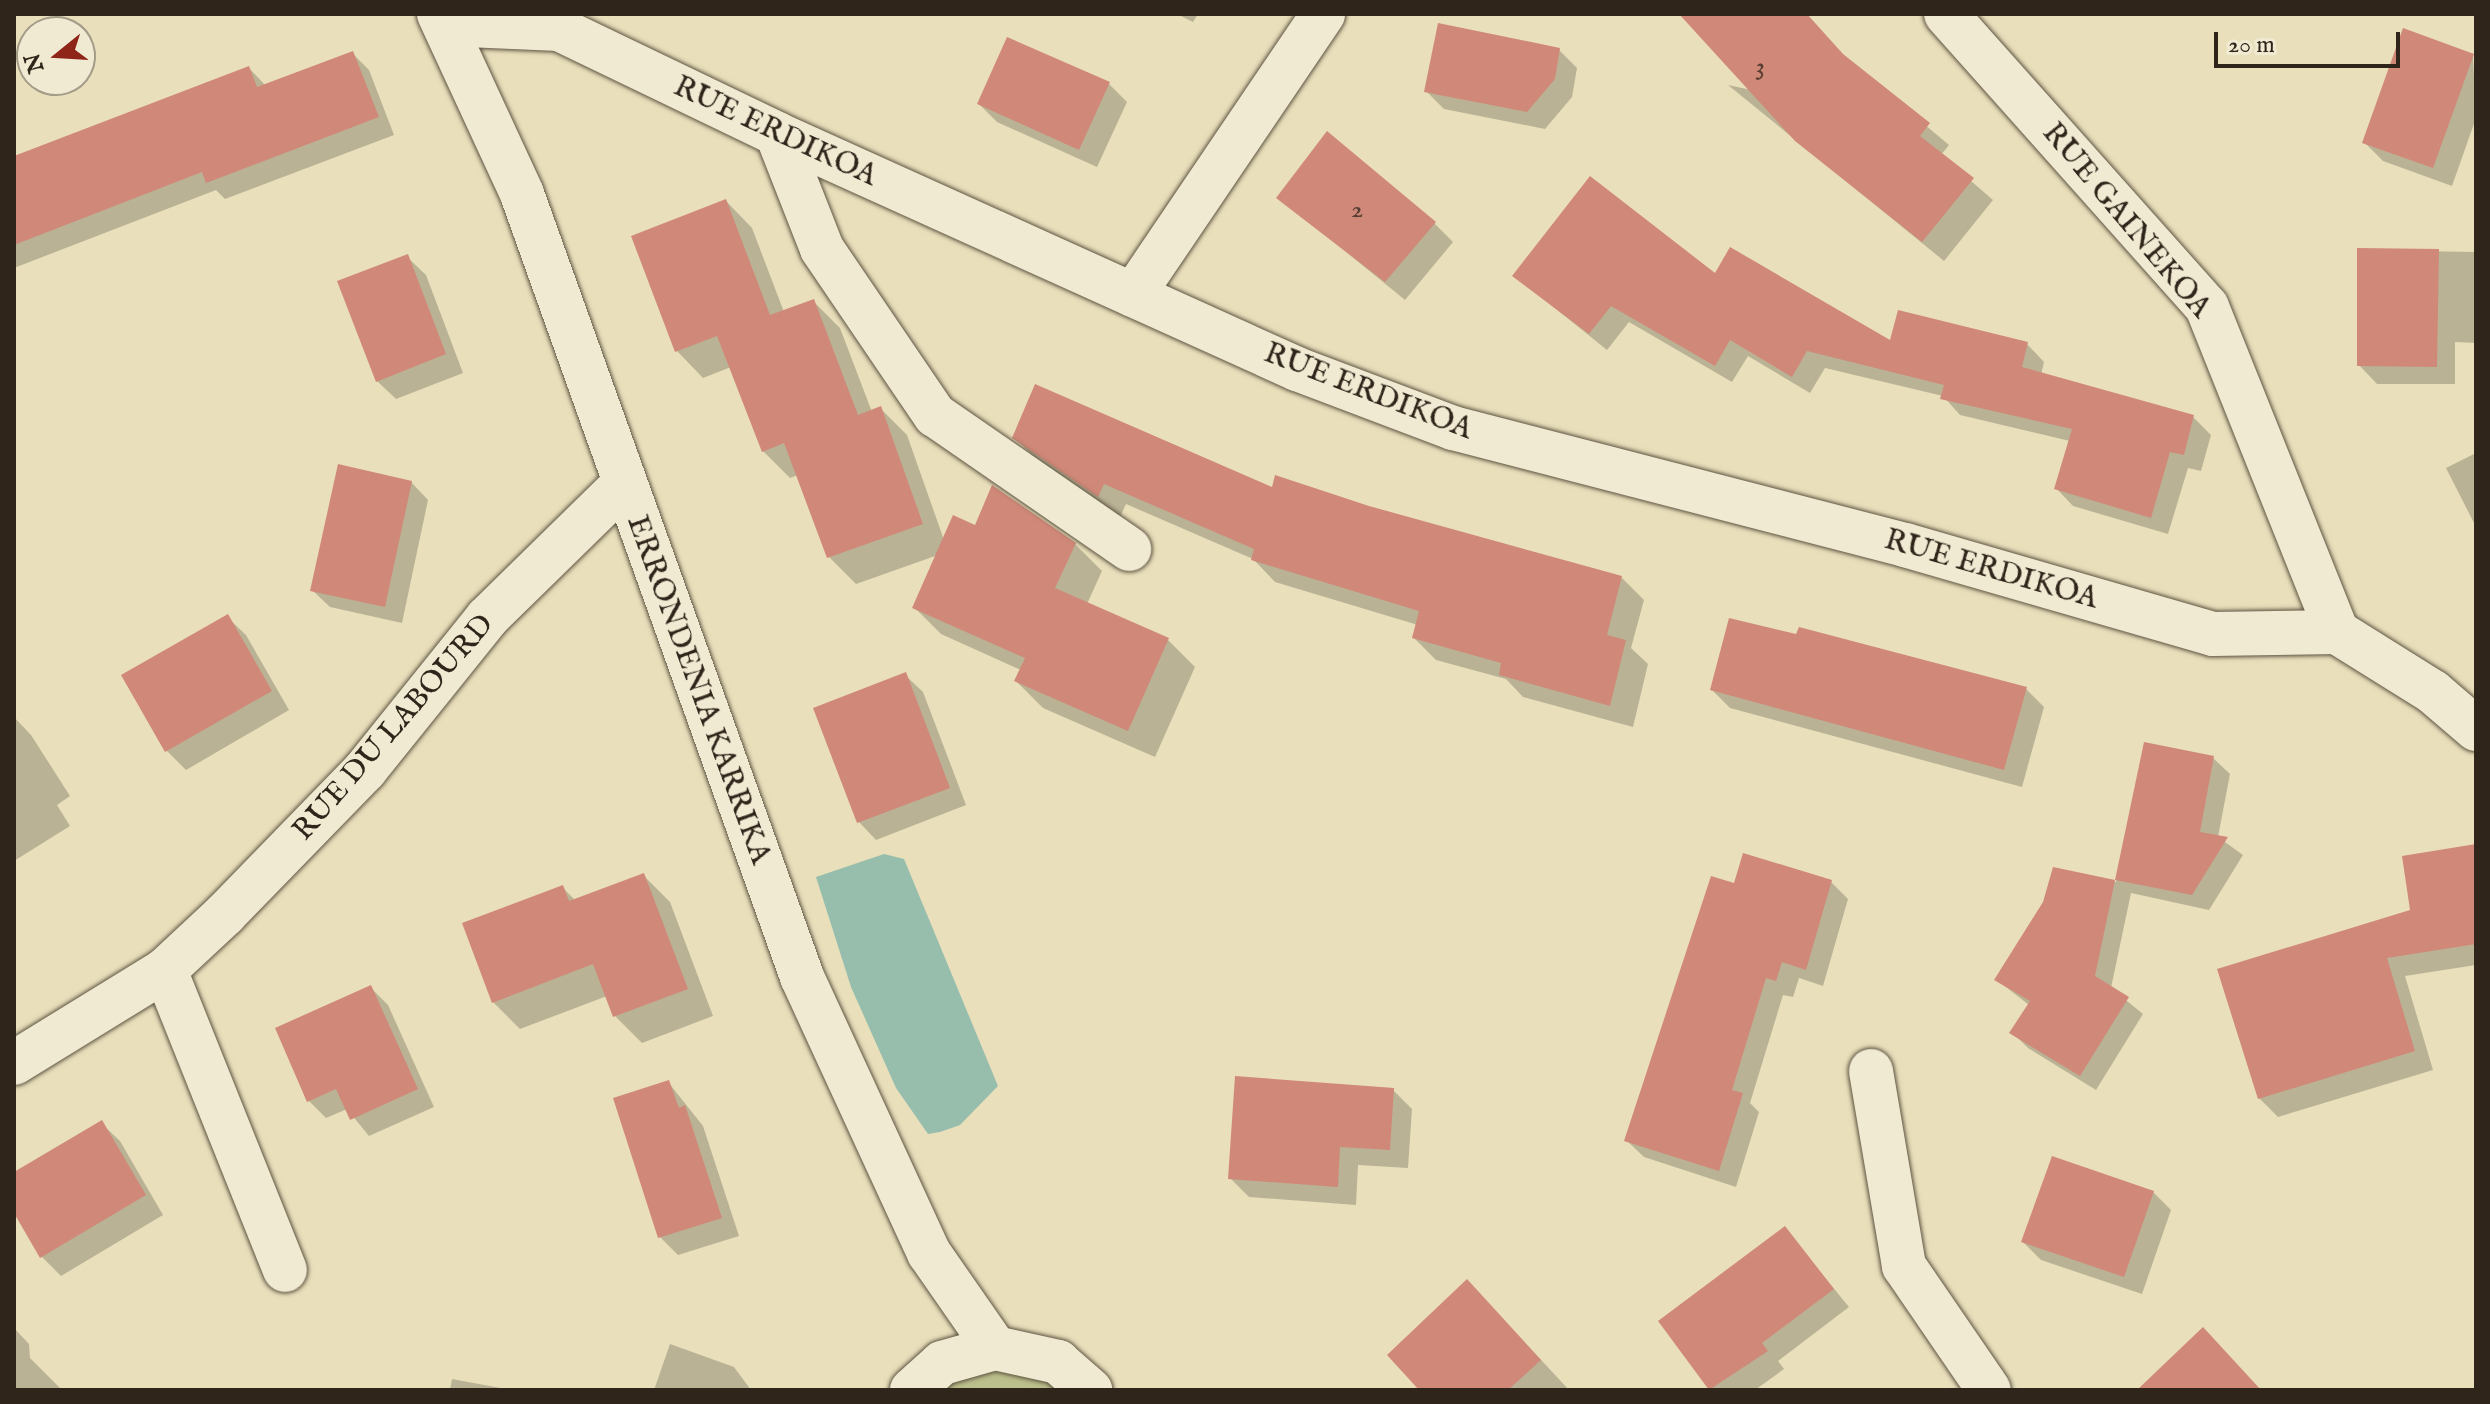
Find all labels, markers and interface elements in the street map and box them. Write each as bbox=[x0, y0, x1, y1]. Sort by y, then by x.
north arrow bbox=[16, 16, 96, 96]
scale bar bbox=[2218, 16, 2404, 66]
text: 20 m bbox=[2228, 30, 2275, 61]
text: N bbox=[19, 49, 51, 76]
house number: 3 bbox=[1755, 51, 1765, 83]
street label: RUE ERDIKOA bbox=[668, 69, 882, 195]
street label: RUE GAINEKOA bbox=[2034, 116, 2218, 326]
house number: 2 bbox=[1351, 194, 1363, 226]
street label: RUE ERDIKOA bbox=[1259, 336, 1477, 448]
street label: ERRONDENIA KARRIKA bbox=[618, 511, 778, 869]
street label: RUE ERDIKOA bbox=[1880, 522, 2102, 618]
street label: RUE DU LABOURD bbox=[286, 607, 502, 849]

